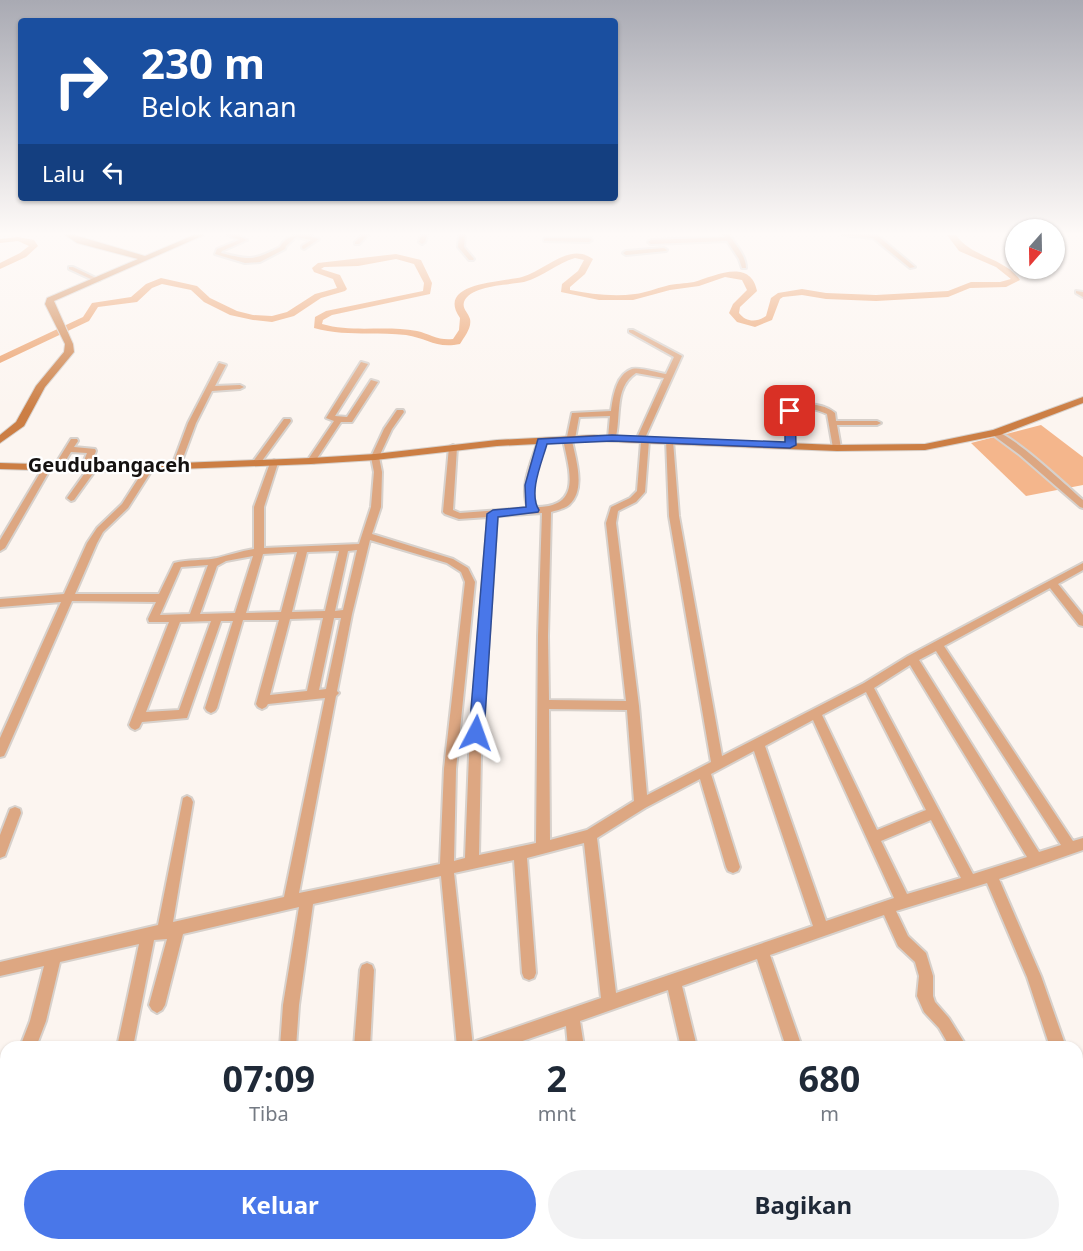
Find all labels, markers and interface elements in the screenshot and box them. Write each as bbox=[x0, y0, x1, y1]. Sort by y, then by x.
text: 230 m bbox=[141, 34, 265, 91]
icon: right bbox=[42, 42, 120, 120]
text: Belok kanan bbox=[141, 88, 297, 125]
icon: left bbox=[97, 156, 130, 189]
text: Lalu bbox=[42, 158, 85, 188]
north arrow bbox=[1005, 219, 1065, 279]
map controls bbox=[1005, 219, 1065, 279]
pin bbox=[764, 385, 815, 436]
icon: arrive bbox=[773, 394, 806, 427]
district label: Geudubangaceh bbox=[28, 451, 190, 478]
position arrow bbox=[444, 701, 508, 765]
text: 07:09 bbox=[223, 1054, 315, 1103]
text: 2 bbox=[547, 1054, 567, 1103]
text: 680 bbox=[799, 1054, 860, 1103]
text: Tiba bbox=[249, 1100, 289, 1127]
text: mnt bbox=[538, 1100, 576, 1127]
text: m bbox=[820, 1100, 839, 1127]
button: Keluar bbox=[24, 1170, 536, 1239]
button: Bagikan bbox=[548, 1170, 1059, 1239]

